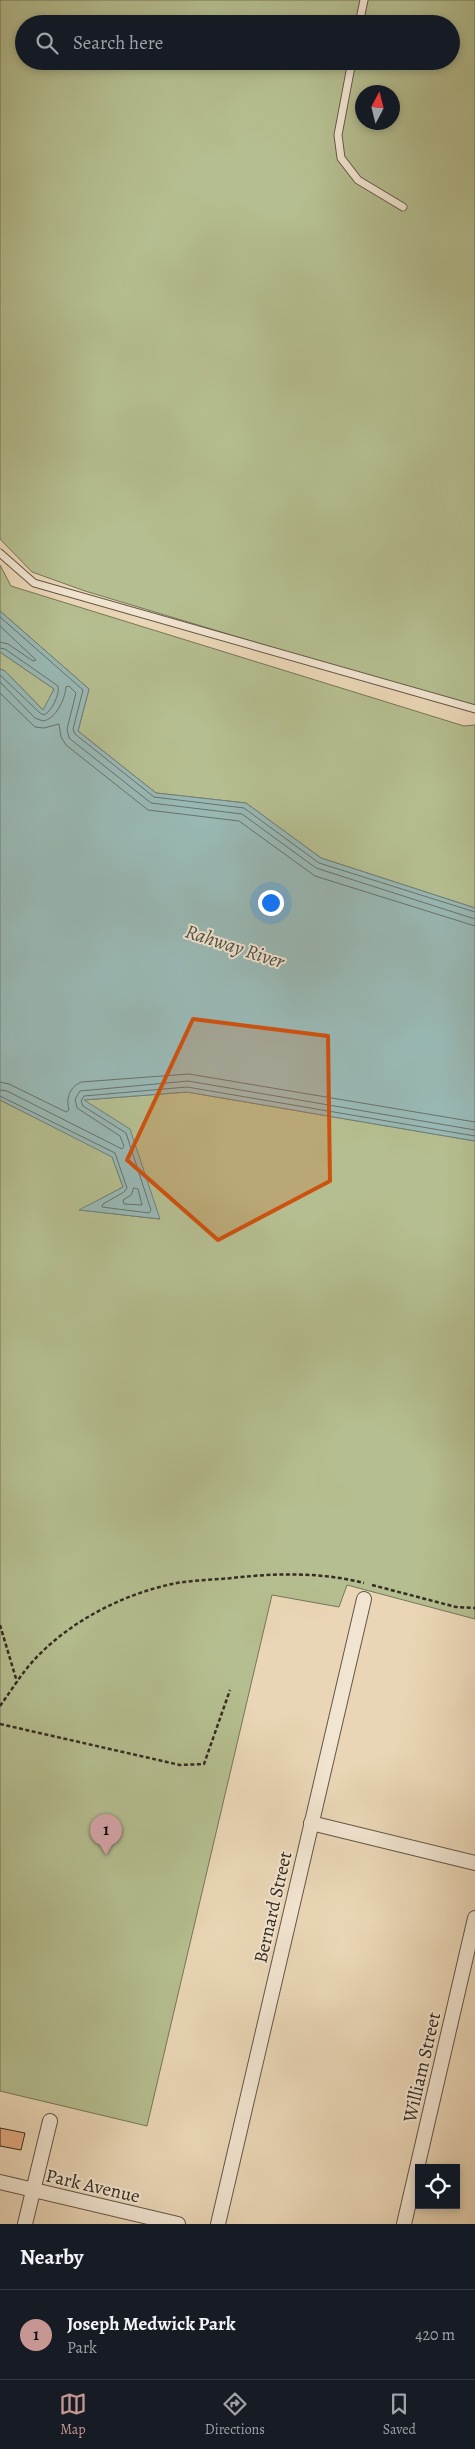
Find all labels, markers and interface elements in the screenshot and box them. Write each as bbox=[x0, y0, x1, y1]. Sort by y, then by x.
search box bbox=[15, 15, 460, 70]
icon: search bbox=[33, 29, 61, 57]
text: Search here bbox=[73, 30, 163, 56]
north arrow bbox=[355, 85, 400, 130]
your location bbox=[258, 890, 284, 916]
water label: Rahway River bbox=[182, 918, 289, 976]
pin: 1 bbox=[90, 1814, 122, 1855]
street label: Bernard Street bbox=[247, 1849, 298, 1966]
street label: William Street bbox=[396, 2010, 447, 2126]
street label: Park Avenue bbox=[43, 2163, 142, 2209]
map controls bbox=[415, 2164, 460, 2209]
button: locate bbox=[415, 2164, 460, 2209]
text: Nearby bbox=[20, 2243, 83, 2271]
text: Joseph Medwick Park bbox=[67, 2311, 236, 2337]
text: 1 bbox=[33, 2324, 39, 2346]
text: 420 m bbox=[415, 2324, 455, 2346]
text: Park bbox=[67, 2337, 97, 2359]
tab: Map bbox=[59, 2390, 87, 2439]
tab: Directions bbox=[205, 2390, 265, 2439]
tab: Saved bbox=[383, 2390, 416, 2439]

